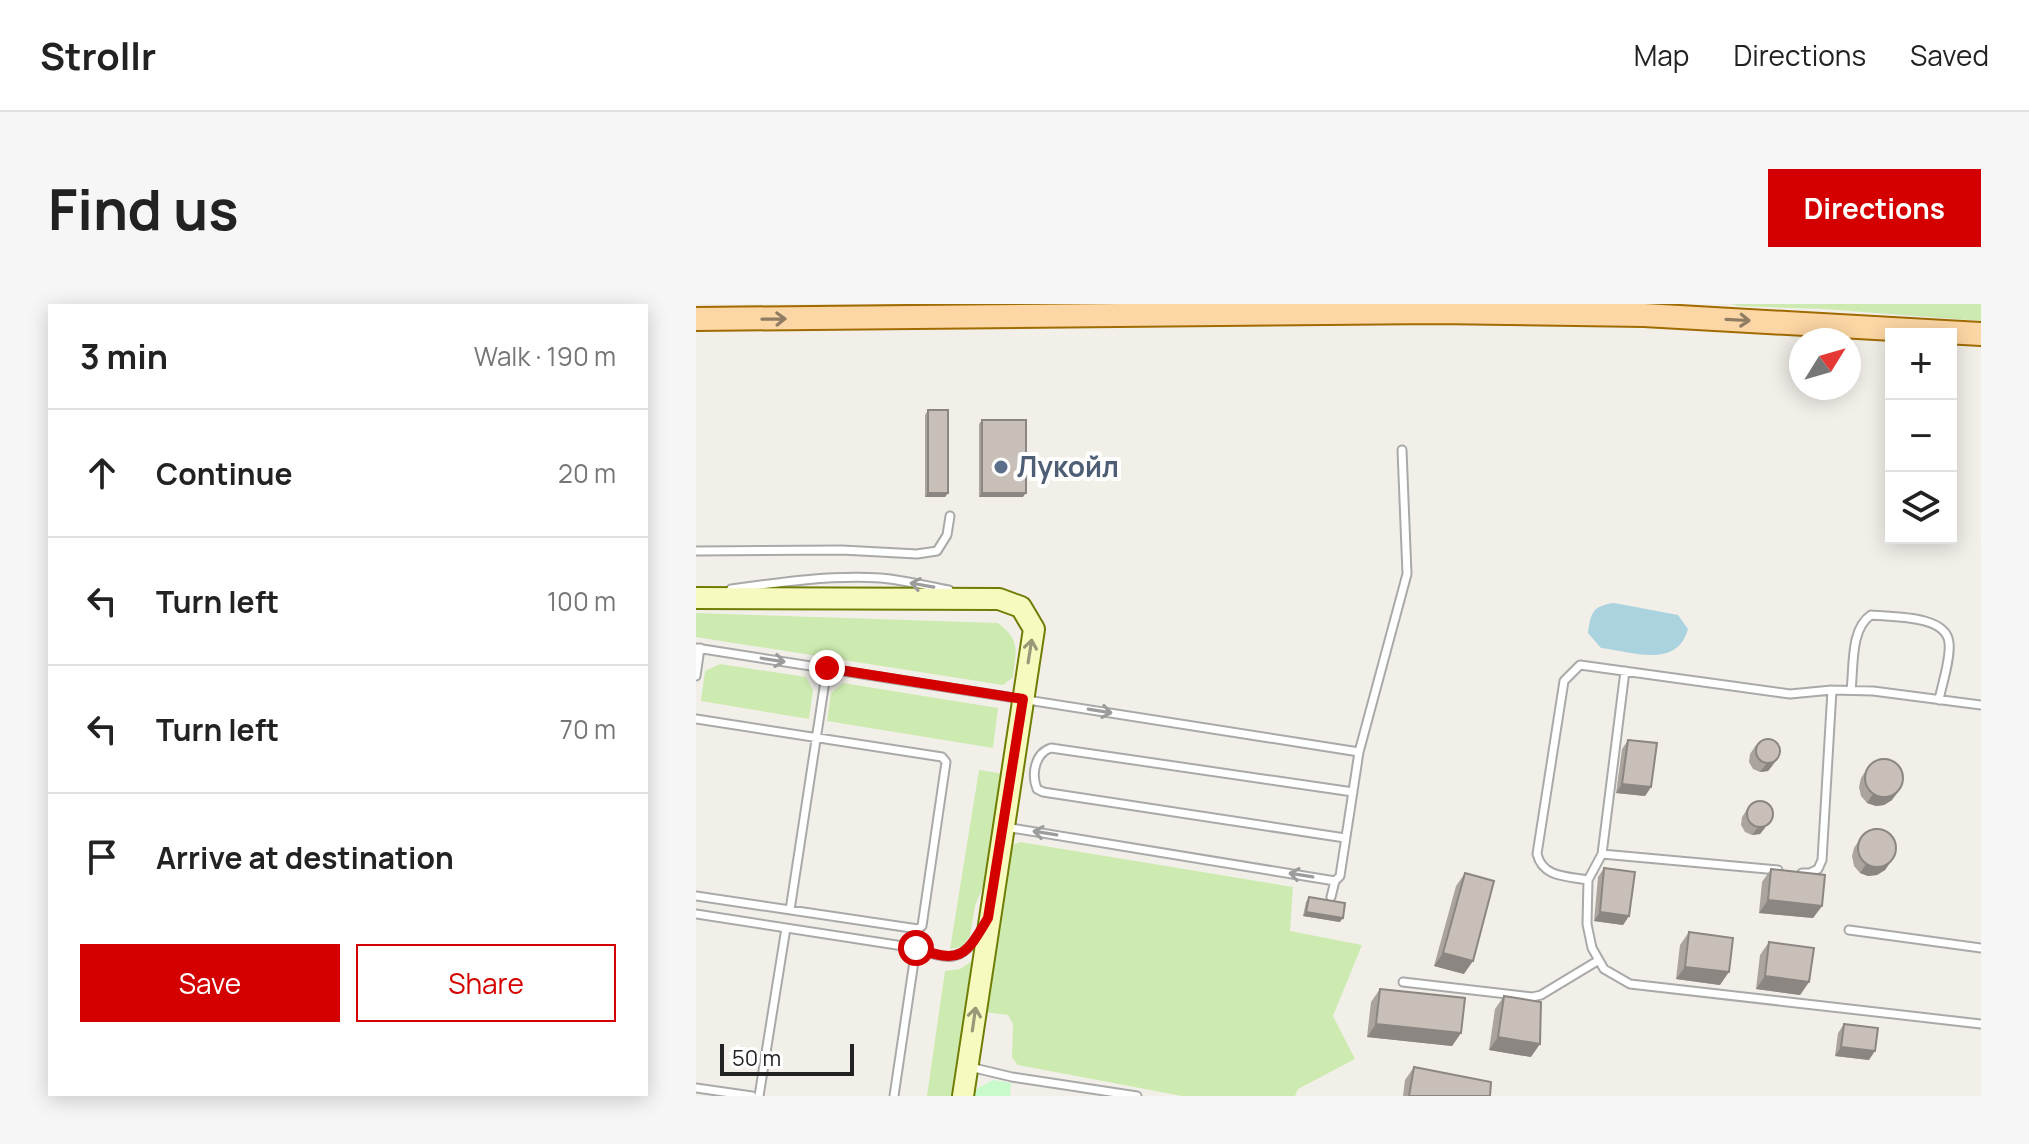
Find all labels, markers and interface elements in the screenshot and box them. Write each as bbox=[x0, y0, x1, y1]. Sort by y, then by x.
text: Strollr bbox=[40, 29, 156, 81]
text: Map bbox=[1634, 36, 1689, 74]
text: Directions bbox=[1733, 36, 1866, 74]
text: Saved bbox=[1910, 36, 1989, 74]
button: Directions bbox=[1768, 169, 1981, 247]
text: Find us bbox=[48, 170, 239, 247]
one-way arrow bbox=[760, 311, 787, 326]
one-way arrow bbox=[1724, 313, 1751, 328]
north arrow bbox=[1789, 328, 1861, 400]
map controls bbox=[1885, 328, 1957, 544]
button: + bbox=[1885, 328, 1957, 400]
text: 3 min bbox=[80, 333, 168, 379]
text: Walk · 190 m bbox=[474, 338, 616, 374]
button: − bbox=[1885, 400, 1957, 472]
place label: Лукойл bbox=[1017, 447, 1119, 485]
icon: ahead bbox=[80, 451, 124, 495]
text: Continue bbox=[156, 453, 292, 494]
text: 20 m bbox=[558, 455, 616, 491]
marker: Лукойл bbox=[992, 458, 1010, 476]
button: layers bbox=[1885, 472, 1957, 544]
one-way arrow bbox=[910, 577, 935, 592]
icon: left bbox=[80, 579, 124, 623]
text: Turn left bbox=[156, 581, 279, 622]
text: 100 m bbox=[547, 583, 616, 619]
one-way arrow bbox=[1024, 639, 1039, 664]
route end bbox=[809, 650, 845, 686]
one-way arrow bbox=[760, 653, 785, 668]
one-way arrow bbox=[1087, 704, 1112, 719]
icon: left bbox=[80, 707, 124, 751]
text: Turn left bbox=[156, 709, 279, 750]
text: 70 m bbox=[560, 711, 616, 747]
one-way arrow bbox=[1033, 825, 1058, 840]
icon: arrive bbox=[80, 835, 124, 879]
text: Arrive at destination bbox=[156, 837, 454, 878]
one-way arrow bbox=[1289, 867, 1315, 882]
route start bbox=[898, 930, 934, 966]
button: Save bbox=[80, 944, 340, 1022]
button: Share bbox=[356, 944, 616, 1022]
one-way arrow bbox=[967, 1007, 982, 1032]
scale bar bbox=[720, 1040, 854, 1076]
text: 50 m bbox=[732, 1043, 781, 1073]

